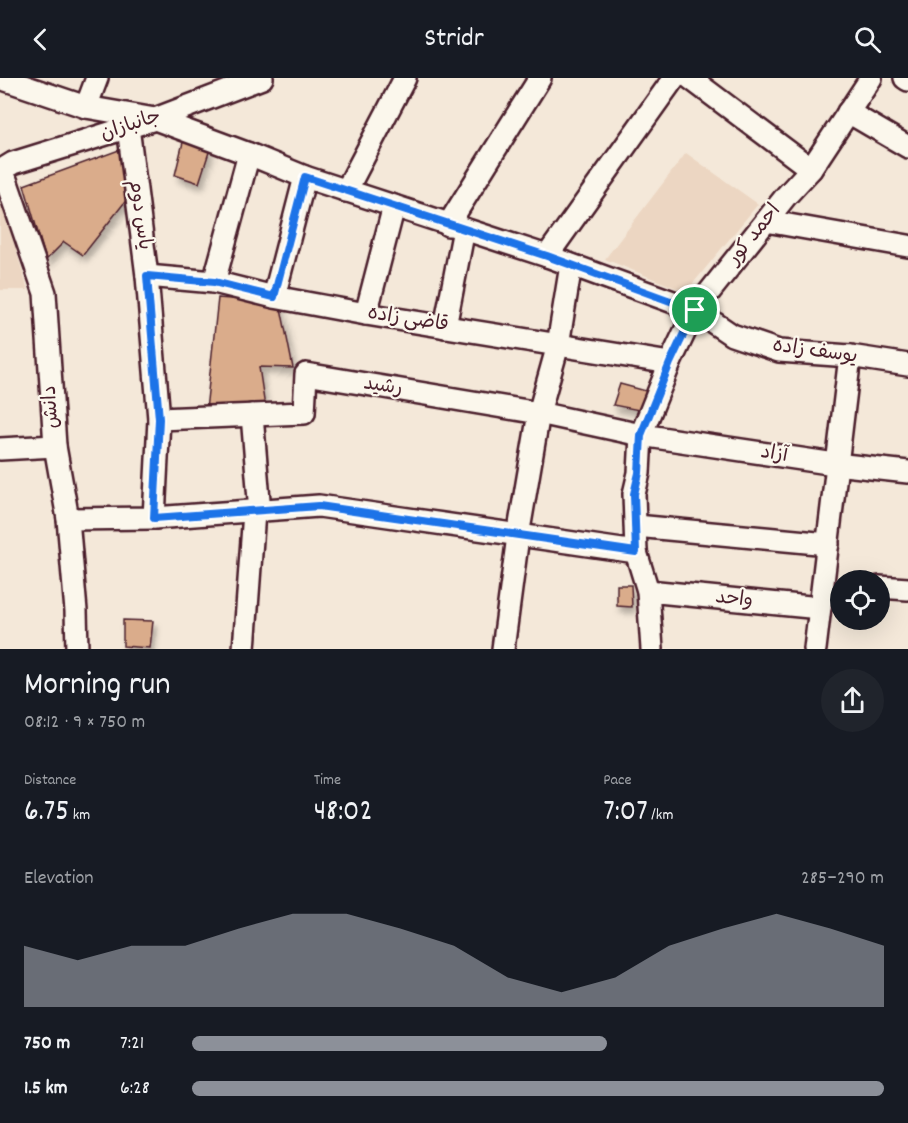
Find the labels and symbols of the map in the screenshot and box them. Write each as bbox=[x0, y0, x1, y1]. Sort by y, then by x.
street label: جانبازان bbox=[97, 103, 165, 149]
street label: یاس دوم bbox=[120, 178, 158, 252]
street label: احمد کور bbox=[720, 198, 788, 273]
pin bbox=[669, 284, 720, 335]
street label: قاضی زاده bbox=[366, 300, 450, 340]
street label: یوسف زاده bbox=[771, 332, 859, 372]
street label: رشید bbox=[361, 370, 405, 404]
street label: دانش bbox=[37, 384, 67, 430]
street label: آزاد bbox=[758, 439, 791, 471]
street label: واحد bbox=[714, 584, 754, 616]

